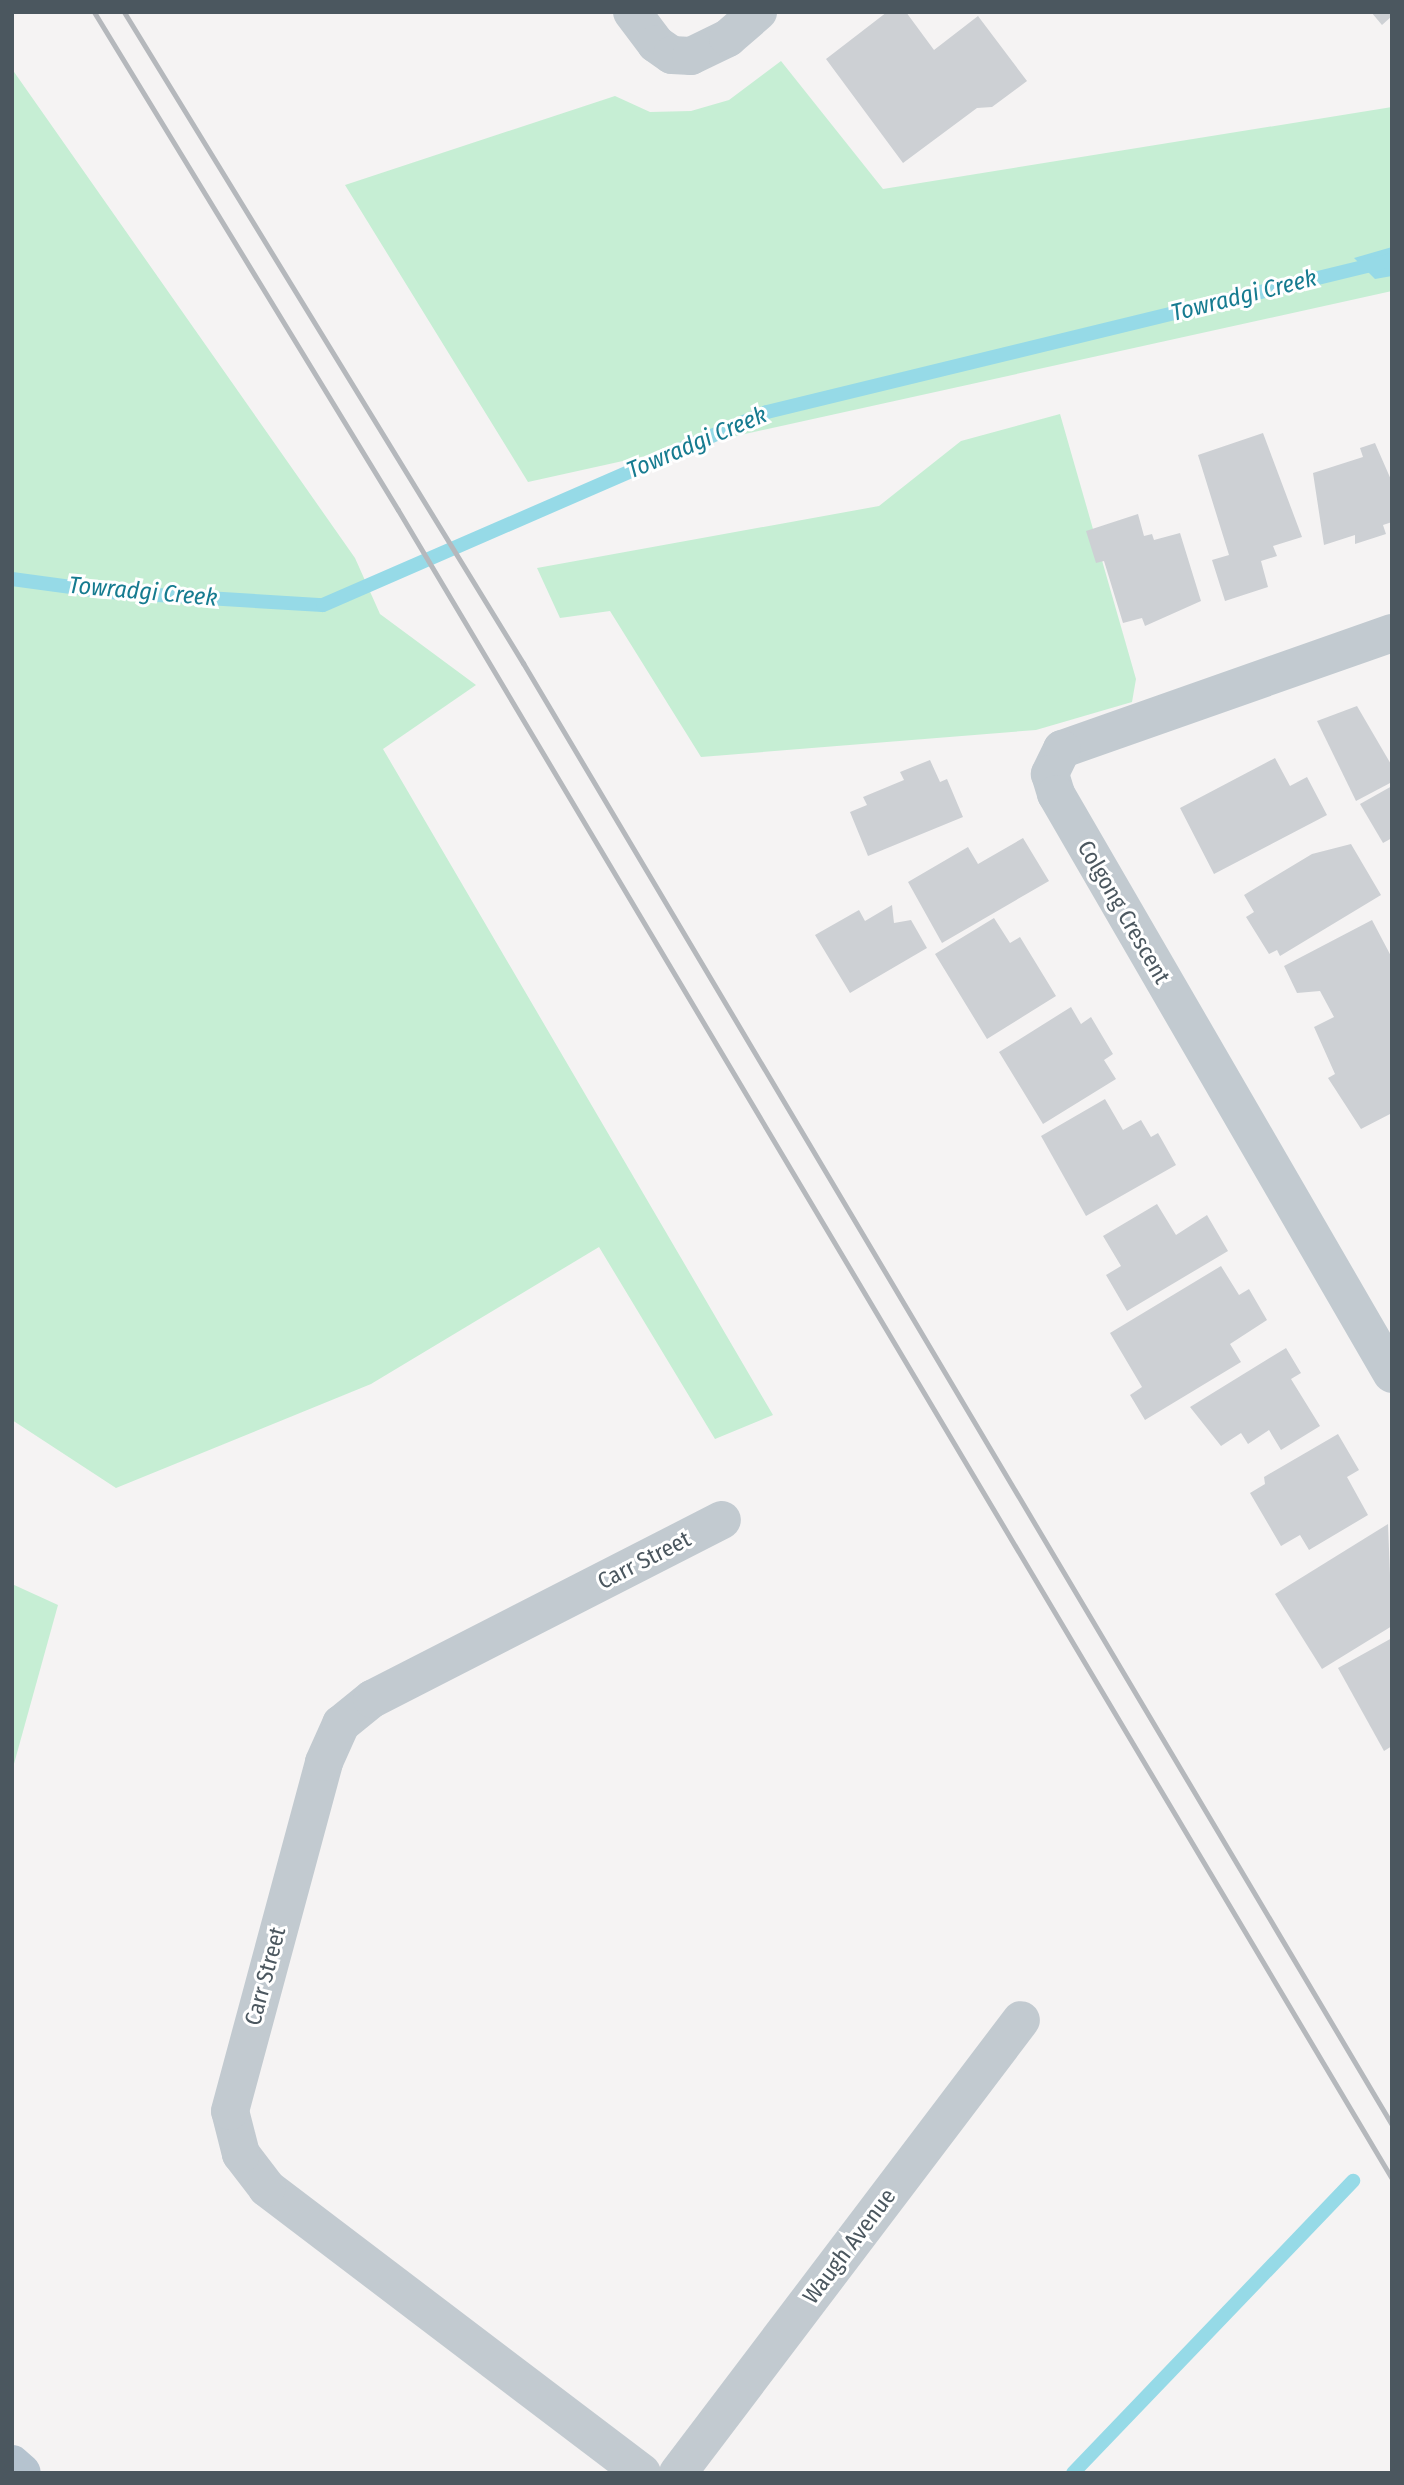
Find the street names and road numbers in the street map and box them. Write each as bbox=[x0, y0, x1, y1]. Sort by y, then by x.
street label: Colgong Crescent bbox=[1072, 836, 1176, 988]
street label: Carr Street bbox=[593, 1525, 695, 1595]
street label: Carr Street bbox=[239, 1924, 291, 2028]
street label: Waugh Avenue bbox=[797, 2183, 901, 2309]

